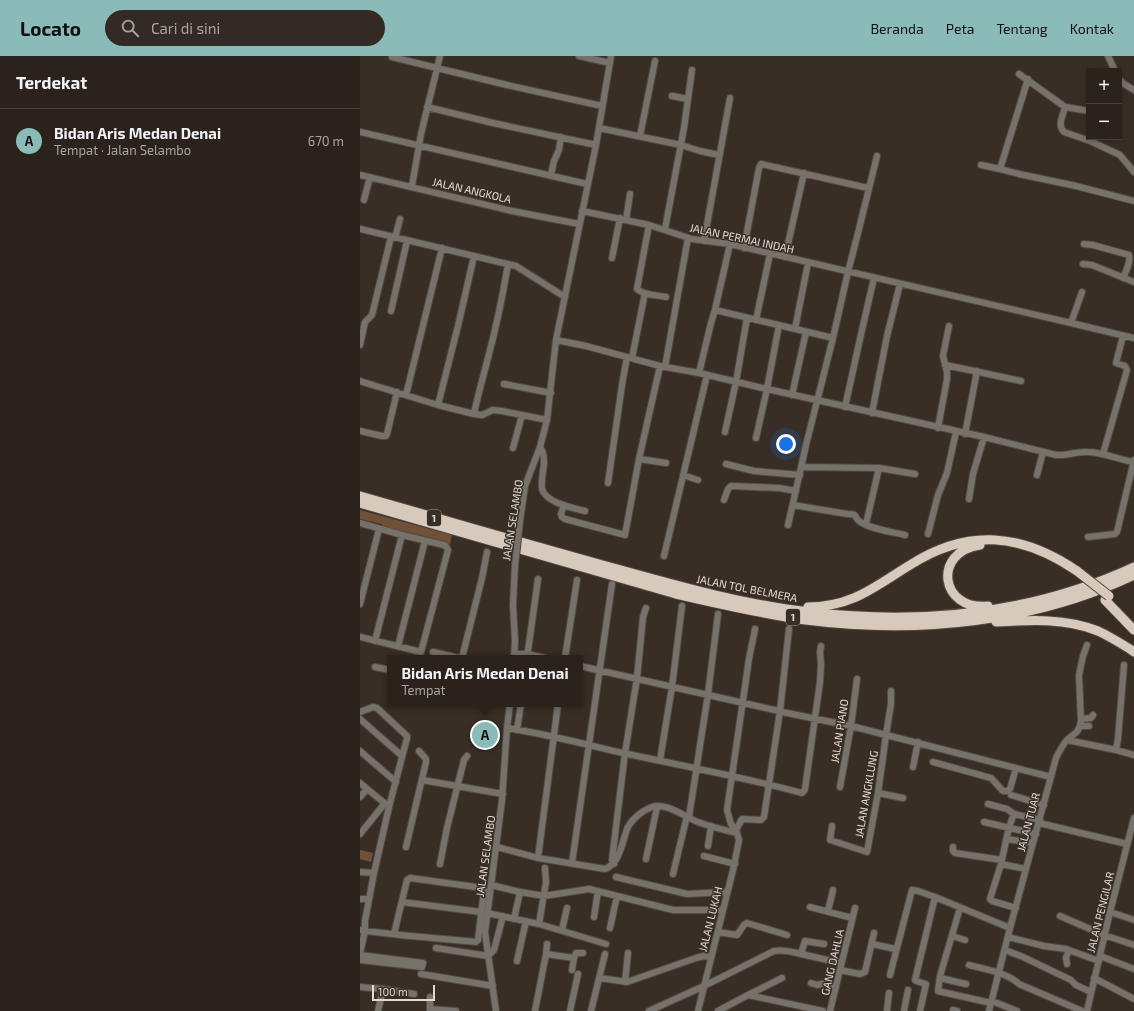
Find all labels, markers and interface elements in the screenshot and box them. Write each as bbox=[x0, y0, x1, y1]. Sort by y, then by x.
search box bbox=[105, 10, 385, 46]
text: Locato bbox=[20, 17, 81, 40]
icon: search bbox=[119, 17, 141, 39]
text: Cari di sini bbox=[151, 19, 220, 37]
text: Beranda bbox=[870, 20, 924, 37]
text: Peta bbox=[946, 20, 974, 37]
text: Tentang bbox=[996, 20, 1048, 37]
text: Kontak bbox=[1070, 20, 1114, 37]
map controls bbox=[1086, 68, 1122, 140]
button: + bbox=[1086, 68, 1122, 104]
text: Terdekat bbox=[16, 72, 87, 92]
button: − bbox=[1086, 104, 1122, 140]
text: Bidan Aris Medan Denai bbox=[54, 124, 221, 142]
text: A bbox=[25, 133, 33, 149]
text: 670 m bbox=[308, 133, 344, 149]
text: Tempat · Jalan Selambo bbox=[54, 142, 191, 158]
street label: JALAN ANGKOLA bbox=[431, 175, 513, 205]
street label: JALAN PERMAI INDAH bbox=[688, 221, 796, 255]
your location bbox=[776, 434, 796, 454]
street label: JALAN SELAMBO bbox=[499, 479, 525, 561]
road number: 1 bbox=[427, 510, 441, 526]
street label: JALAN TOL BELMERA bbox=[695, 572, 799, 604]
road number: 1 bbox=[786, 609, 800, 625]
popup bbox=[387, 655, 583, 707]
text: Bidan Aris Medan Denai bbox=[401, 664, 569, 682]
text: Tempat bbox=[401, 682, 446, 698]
street label: JALAN PIANO bbox=[828, 698, 850, 764]
pin: A bbox=[472, 720, 498, 750]
street label: JALAN ANGKLUNG bbox=[852, 749, 880, 839]
street label: JALAN TUAR bbox=[1014, 791, 1042, 853]
street label: JALAN SELAMBO bbox=[473, 815, 497, 897]
street label: JALAN PENGILAR bbox=[1084, 870, 1116, 954]
street label: JALAN LUKAH bbox=[696, 885, 724, 953]
street label: GANG DAHLIA bbox=[818, 927, 846, 996]
scale bar bbox=[372, 983, 435, 1002]
text: 100 m bbox=[378, 985, 408, 998]

